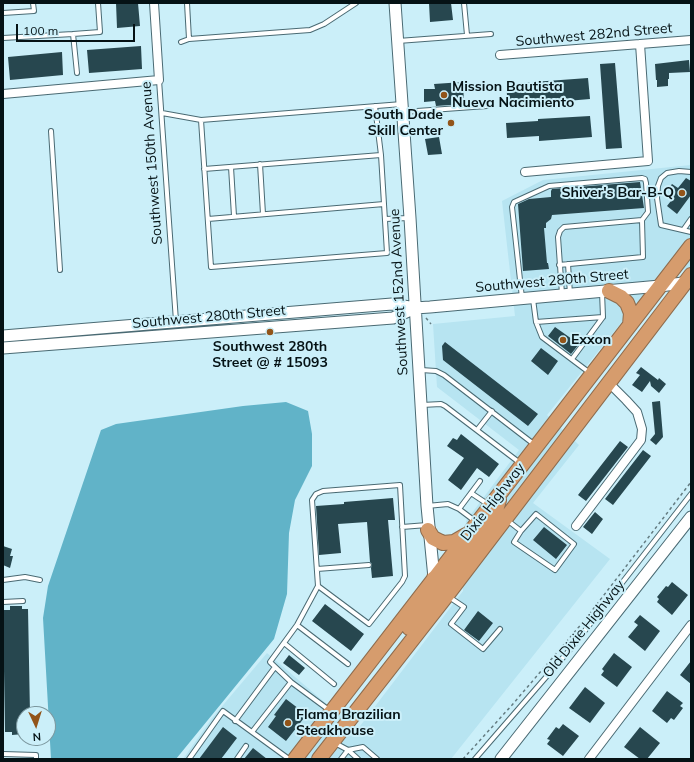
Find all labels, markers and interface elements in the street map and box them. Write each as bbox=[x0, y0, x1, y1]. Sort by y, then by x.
scale bar bbox=[18, 16, 137, 42]
street label: Southwest 282nd Street bbox=[515, 20, 673, 50]
text: 100 m bbox=[23, 23, 58, 38]
place label: Mission Bautista Nueva Nacimiento bbox=[452, 79, 574, 112]
street label: Southwest 150th Avenue bbox=[138, 81, 166, 245]
marker: Mission Bautista Nueva Nacimiento bbox=[439, 90, 449, 100]
place label: South Dade Skill Center bbox=[364, 107, 443, 140]
marker: South Dade Skill Center bbox=[446, 118, 456, 128]
place label: Shiver's Bar-B-Q bbox=[561, 185, 674, 201]
marker: Shiver's Bar-B-Q bbox=[677, 188, 687, 198]
street label: Southwest 152nd Avenue bbox=[386, 208, 412, 376]
street label: Southwest 280th Street bbox=[475, 266, 629, 296]
street label: Southwest 280th Street bbox=[132, 302, 286, 332]
marker: Southwest 280th Street @ # 15093 bbox=[265, 327, 275, 337]
place label: Exxon bbox=[571, 332, 611, 348]
marker: Exxon bbox=[558, 335, 568, 345]
place label: Southwest 280th Street @ # 15093 bbox=[212, 339, 328, 372]
street label: Dixie Highway bbox=[457, 460, 529, 544]
street label: Old Dixie Highway bbox=[540, 577, 628, 681]
north arrow bbox=[16, 706, 56, 746]
place label: Flama Brazilian Steakhouse bbox=[296, 707, 401, 740]
marker: Flama Brazilian Steakhouse bbox=[283, 718, 293, 728]
text: N bbox=[32, 730, 41, 744]

